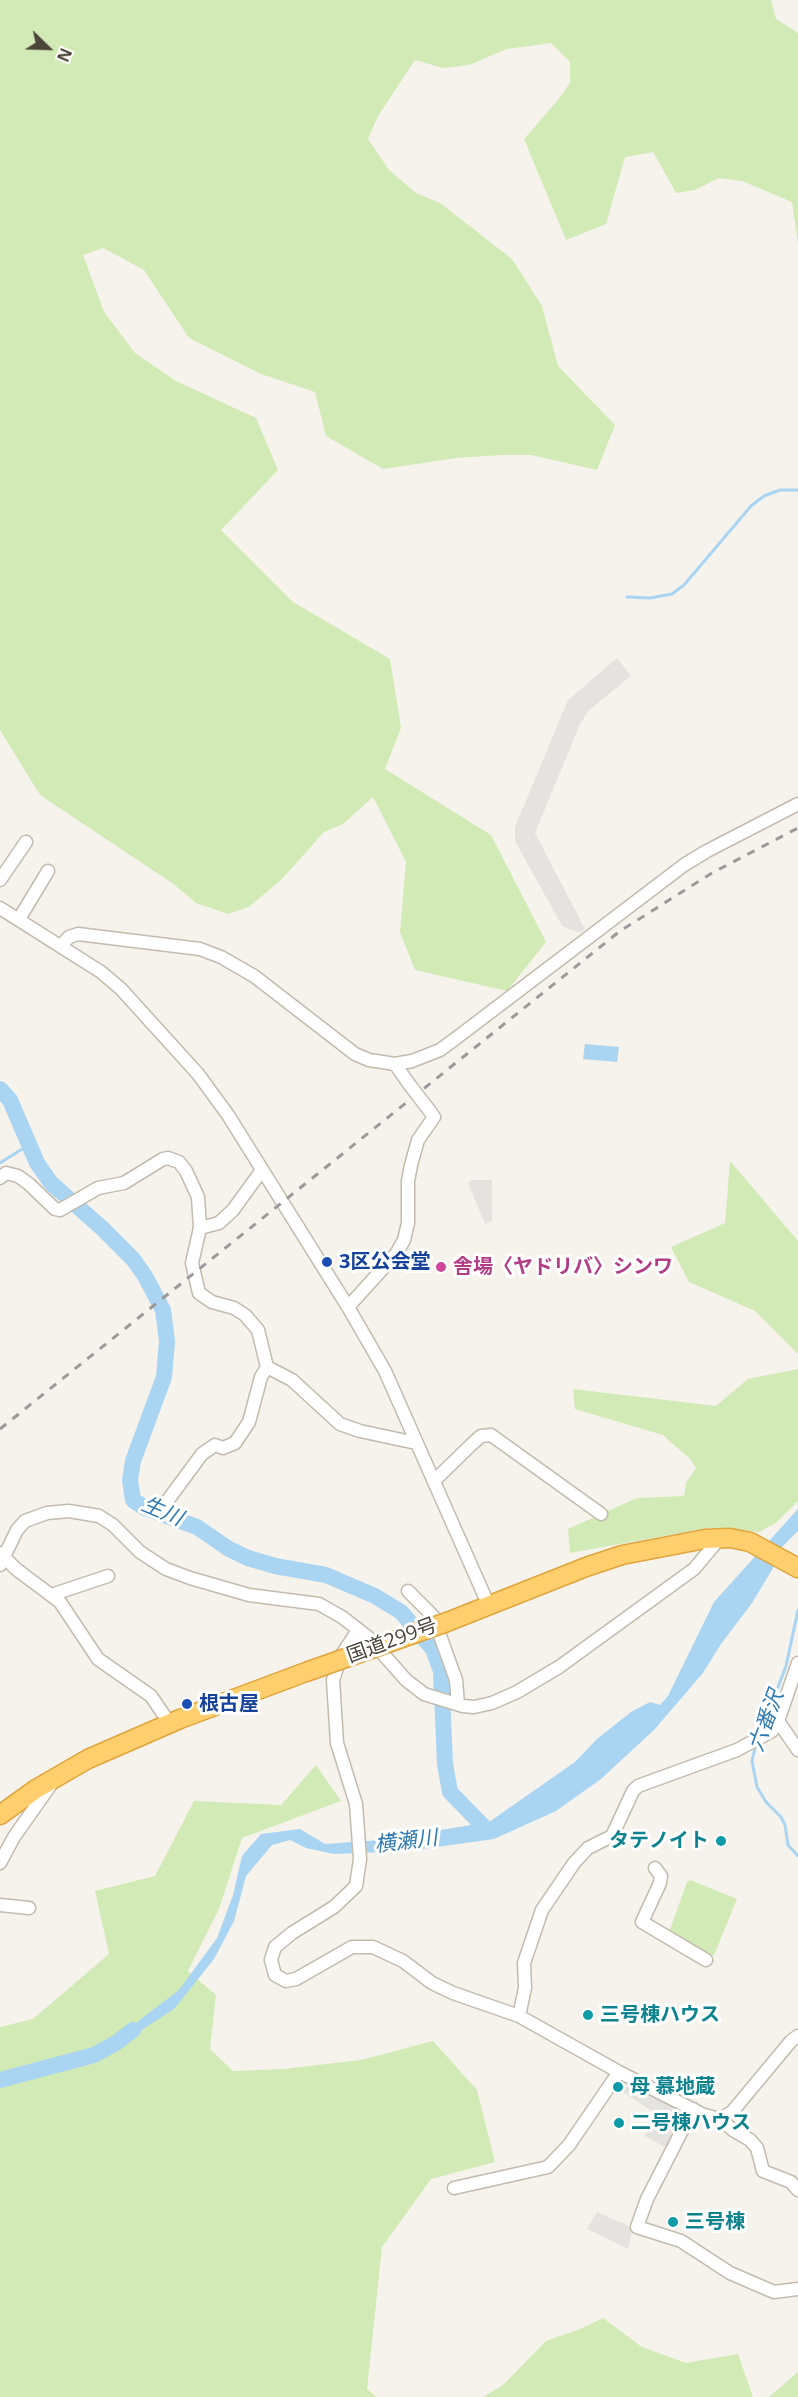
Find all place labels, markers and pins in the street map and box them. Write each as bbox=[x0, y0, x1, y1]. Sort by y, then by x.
place label: 3区公会堂 bbox=[339, 1250, 430, 1274]
marker: 3区公会堂 bbox=[320, 1255, 334, 1269]
place label: 舎場〈ヤドリバ〉シンワ bbox=[453, 1255, 673, 1279]
marker: 舎場〈ヤドリバ〉シンワ bbox=[434, 1260, 448, 1274]
place label: 根古屋 bbox=[199, 1692, 259, 1716]
marker: 根古屋 bbox=[180, 1697, 194, 1711]
place label: タテノイト bbox=[609, 1829, 709, 1853]
marker: タテノイト bbox=[714, 1834, 728, 1848]
place label: 三号棟ハウス bbox=[600, 2003, 720, 2027]
marker: 三号棟ハウス bbox=[581, 2008, 595, 2022]
place label: 母 慕地蔵 bbox=[630, 2075, 715, 2099]
marker: 母 慕地蔵 bbox=[611, 2080, 625, 2094]
place label: 二号棟ハウス bbox=[631, 2111, 751, 2135]
marker: 二号棟ハウス bbox=[612, 2116, 626, 2130]
place label: 三号棟 bbox=[685, 2210, 745, 2234]
marker: 三号棟 bbox=[666, 2215, 680, 2229]

